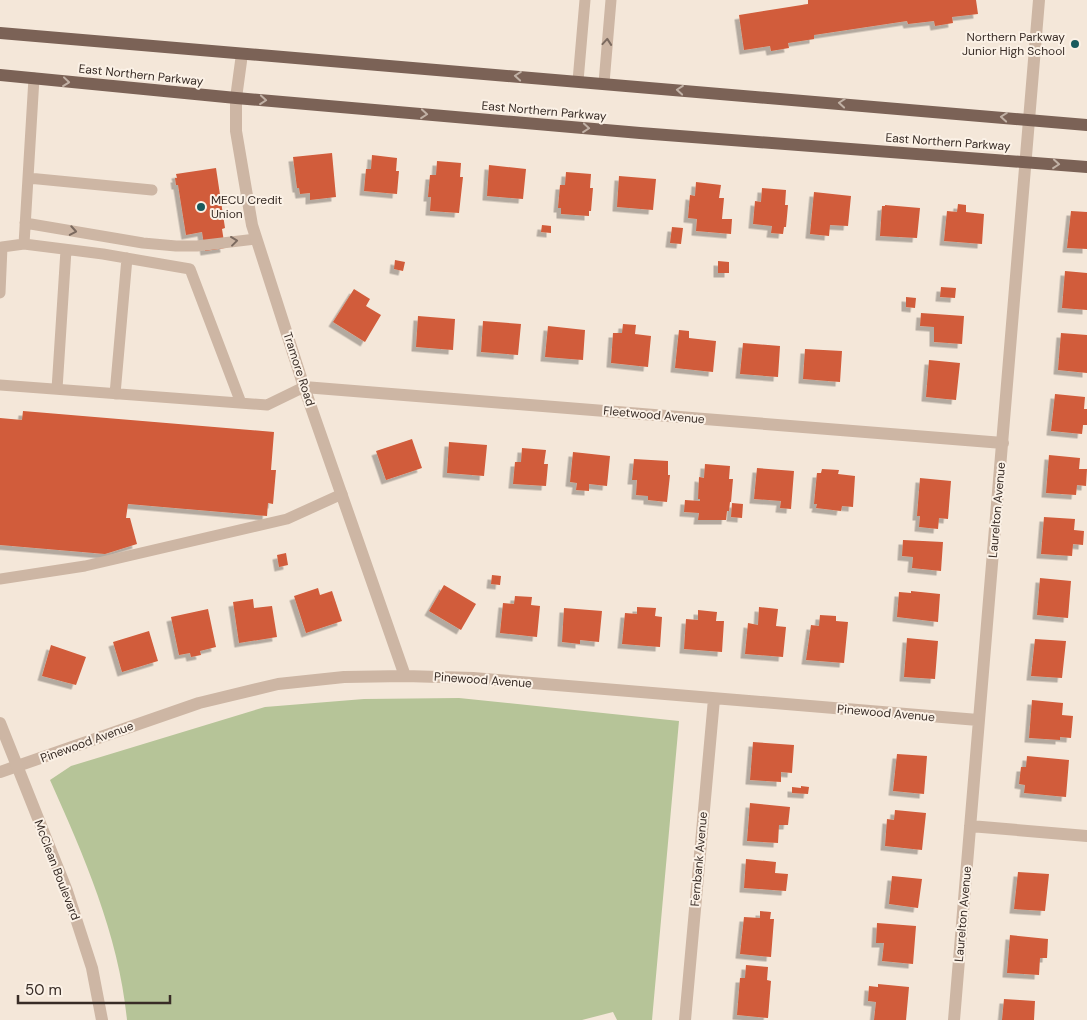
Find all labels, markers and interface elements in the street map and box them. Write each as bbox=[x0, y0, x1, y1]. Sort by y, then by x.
place label: Northern Parkway Junior High School bbox=[962, 29, 1065, 59]
one-way arrow bbox=[602, 37, 613, 45]
marker: Northern Parkway Junior High School bbox=[1069, 38, 1081, 50]
street label: East Northern Parkway bbox=[78, 60, 205, 90]
one-way arrow bbox=[514, 71, 522, 82]
one-way arrow bbox=[62, 76, 70, 87]
one-way arrow bbox=[675, 84, 683, 95]
one-way arrow bbox=[259, 95, 267, 106]
street label: East Northern Parkway bbox=[481, 98, 607, 124]
one-way arrow bbox=[837, 98, 845, 109]
one-way arrow bbox=[421, 108, 429, 119]
one-way arrow bbox=[999, 112, 1007, 123]
one-way arrow bbox=[583, 122, 591, 133]
street label: East Northern Parkway bbox=[885, 130, 1011, 154]
one-way arrow bbox=[1052, 158, 1060, 169]
place label: MECU Credit Union bbox=[211, 192, 283, 222]
marker: MECU Credit Union bbox=[195, 201, 207, 213]
one-way arrow bbox=[69, 225, 77, 236]
one-way arrow bbox=[230, 236, 238, 247]
street label: Tramore Road bbox=[279, 330, 319, 408]
street label: Fleetwood Avenue bbox=[603, 403, 706, 427]
street label: Laurelton Avenue bbox=[985, 461, 1009, 558]
street label: Pinewood Avenue bbox=[434, 669, 533, 691]
street label: Pinewood Avenue bbox=[837, 701, 936, 725]
street label: Pinewood Avenue bbox=[38, 718, 136, 766]
street label: Fernbank Avenue bbox=[687, 811, 711, 907]
street label: McClean Boulevard bbox=[30, 817, 84, 923]
street label: Laurelton Avenue bbox=[951, 865, 975, 962]
scale bar bbox=[18, 972, 170, 1004]
text: 50 m bbox=[25, 980, 62, 1000]

